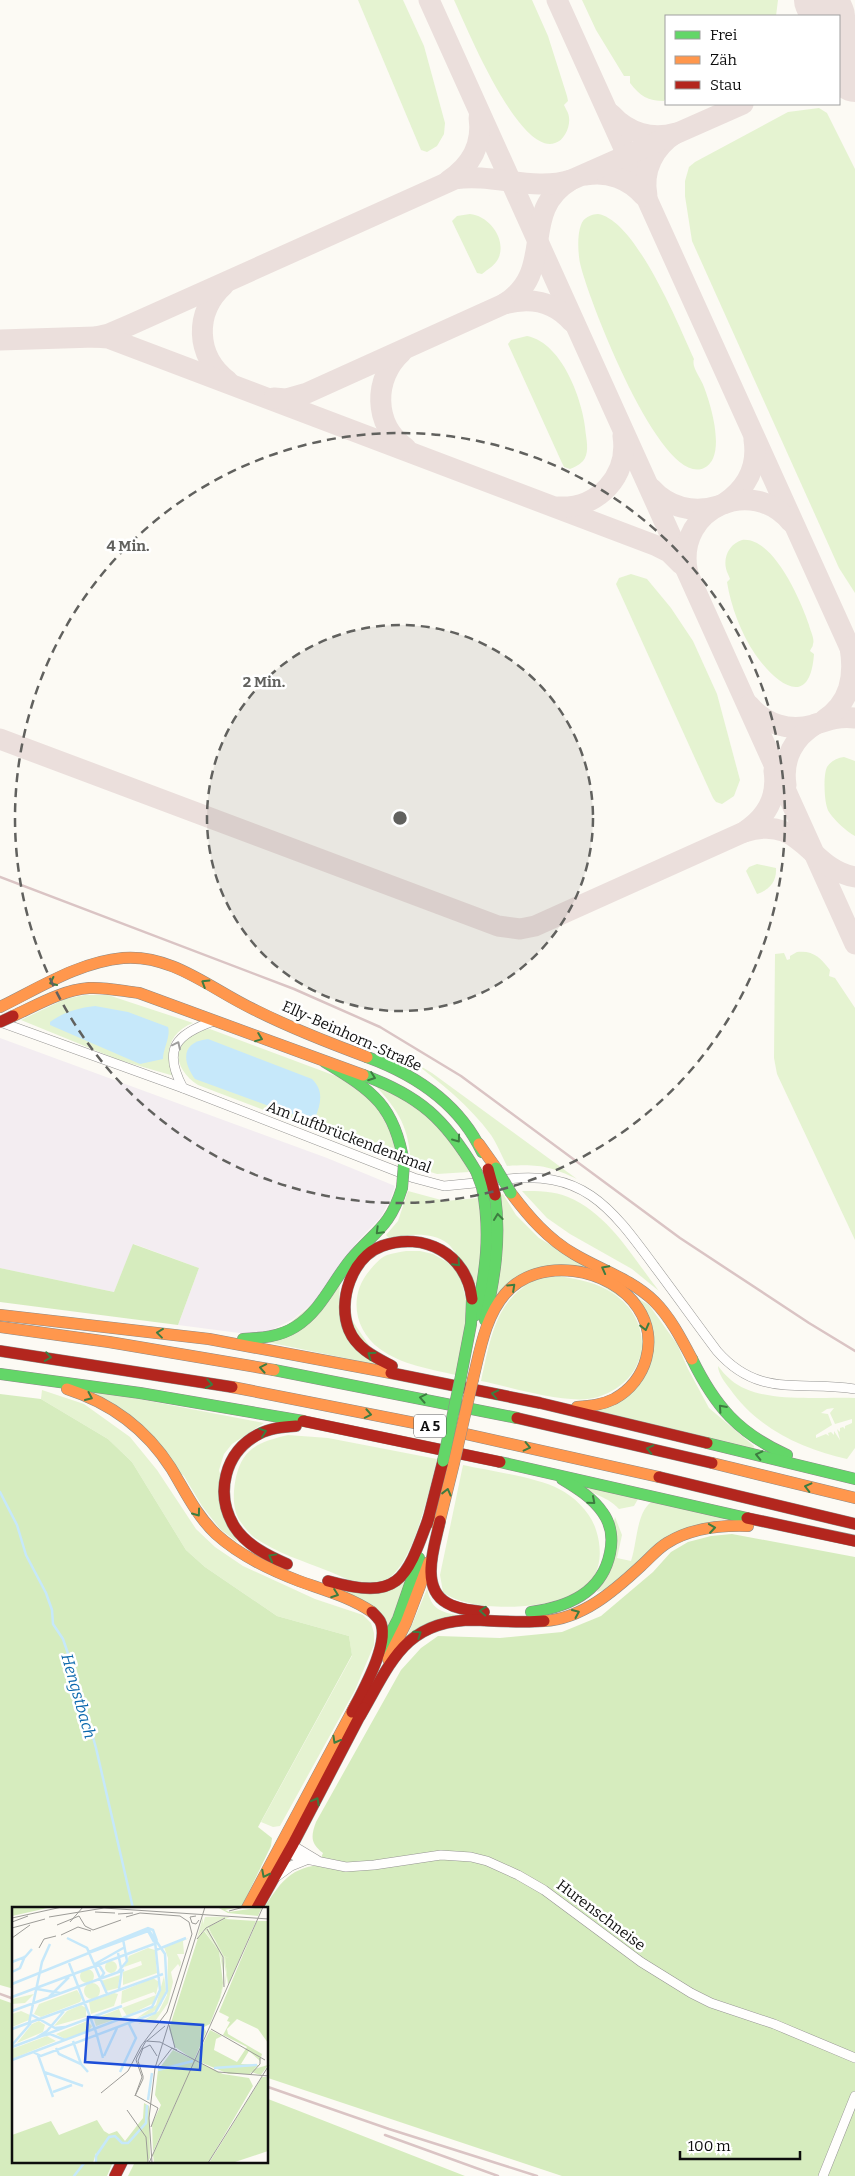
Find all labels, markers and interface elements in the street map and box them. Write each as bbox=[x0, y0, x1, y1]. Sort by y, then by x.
legend bbox=[665, 15, 840, 105]
text: Frei bbox=[710, 26, 738, 44]
text: Zäh bbox=[710, 51, 737, 69]
text: Stau bbox=[710, 76, 742, 94]
text: 4 Min. bbox=[106, 537, 150, 555]
text: 2 Min. bbox=[243, 673, 285, 691]
centre of rings bbox=[391, 809, 409, 827]
one-way arrow bbox=[49, 976, 58, 986]
one-way arrow bbox=[201, 980, 211, 989]
street label: Elly-Beinhorn-Straße bbox=[279, 997, 425, 1075]
one-way arrow bbox=[255, 1032, 263, 1042]
one-way arrow bbox=[170, 1041, 181, 1050]
one-way arrow bbox=[367, 1071, 375, 1081]
street label: Am Luftbrückendenkmal bbox=[264, 1097, 434, 1177]
one-way arrow bbox=[451, 1133, 460, 1142]
one-way arrow bbox=[493, 1213, 504, 1221]
one-way arrow bbox=[375, 1225, 384, 1234]
one-way arrow bbox=[451, 1257, 460, 1266]
one-way arrow bbox=[601, 1265, 610, 1275]
one-way arrow bbox=[506, 1284, 515, 1293]
one-way arrow bbox=[639, 1323, 650, 1332]
one-way arrow bbox=[156, 1328, 164, 1339]
one-way arrow bbox=[44, 1352, 53, 1362]
one-way arrow bbox=[367, 1352, 377, 1361]
one-way arrow bbox=[259, 1363, 267, 1374]
one-way arrow bbox=[204, 1378, 213, 1389]
one-way arrow bbox=[490, 1389, 499, 1399]
one-way arrow bbox=[84, 1391, 93, 1402]
one-way arrow bbox=[418, 1394, 427, 1404]
one-way arrow bbox=[718, 1405, 727, 1414]
one-way arrow bbox=[364, 1408, 373, 1419]
road number: A 5 bbox=[414, 1414, 446, 1438]
one-way arrow bbox=[258, 1428, 267, 1438]
one-way arrow bbox=[523, 1441, 532, 1452]
one-way arrow bbox=[645, 1444, 654, 1455]
one-way arrow bbox=[755, 1450, 764, 1461]
one-way arrow bbox=[803, 1482, 812, 1493]
one-way arrow bbox=[441, 1487, 452, 1496]
one-way arrow bbox=[586, 1495, 595, 1504]
one-way arrow bbox=[192, 1507, 200, 1516]
one-way arrow bbox=[707, 1523, 716, 1533]
one-way arrow bbox=[268, 1553, 277, 1563]
one-way arrow bbox=[330, 1588, 339, 1598]
one-way arrow bbox=[479, 1606, 487, 1617]
one-way arrow bbox=[571, 1608, 580, 1619]
one-way arrow bbox=[412, 1631, 422, 1640]
water label: Hengstbach bbox=[57, 1651, 100, 1741]
one-way arrow bbox=[333, 1735, 343, 1744]
one-way arrow bbox=[310, 1797, 320, 1806]
one-way arrow bbox=[261, 1869, 271, 1878]
street label: Hurenschneise bbox=[553, 1876, 649, 1954]
inset map bbox=[12, 1907, 269, 2164]
scale bar bbox=[680, 2128, 800, 2160]
text: 100 m bbox=[688, 2137, 731, 2155]

